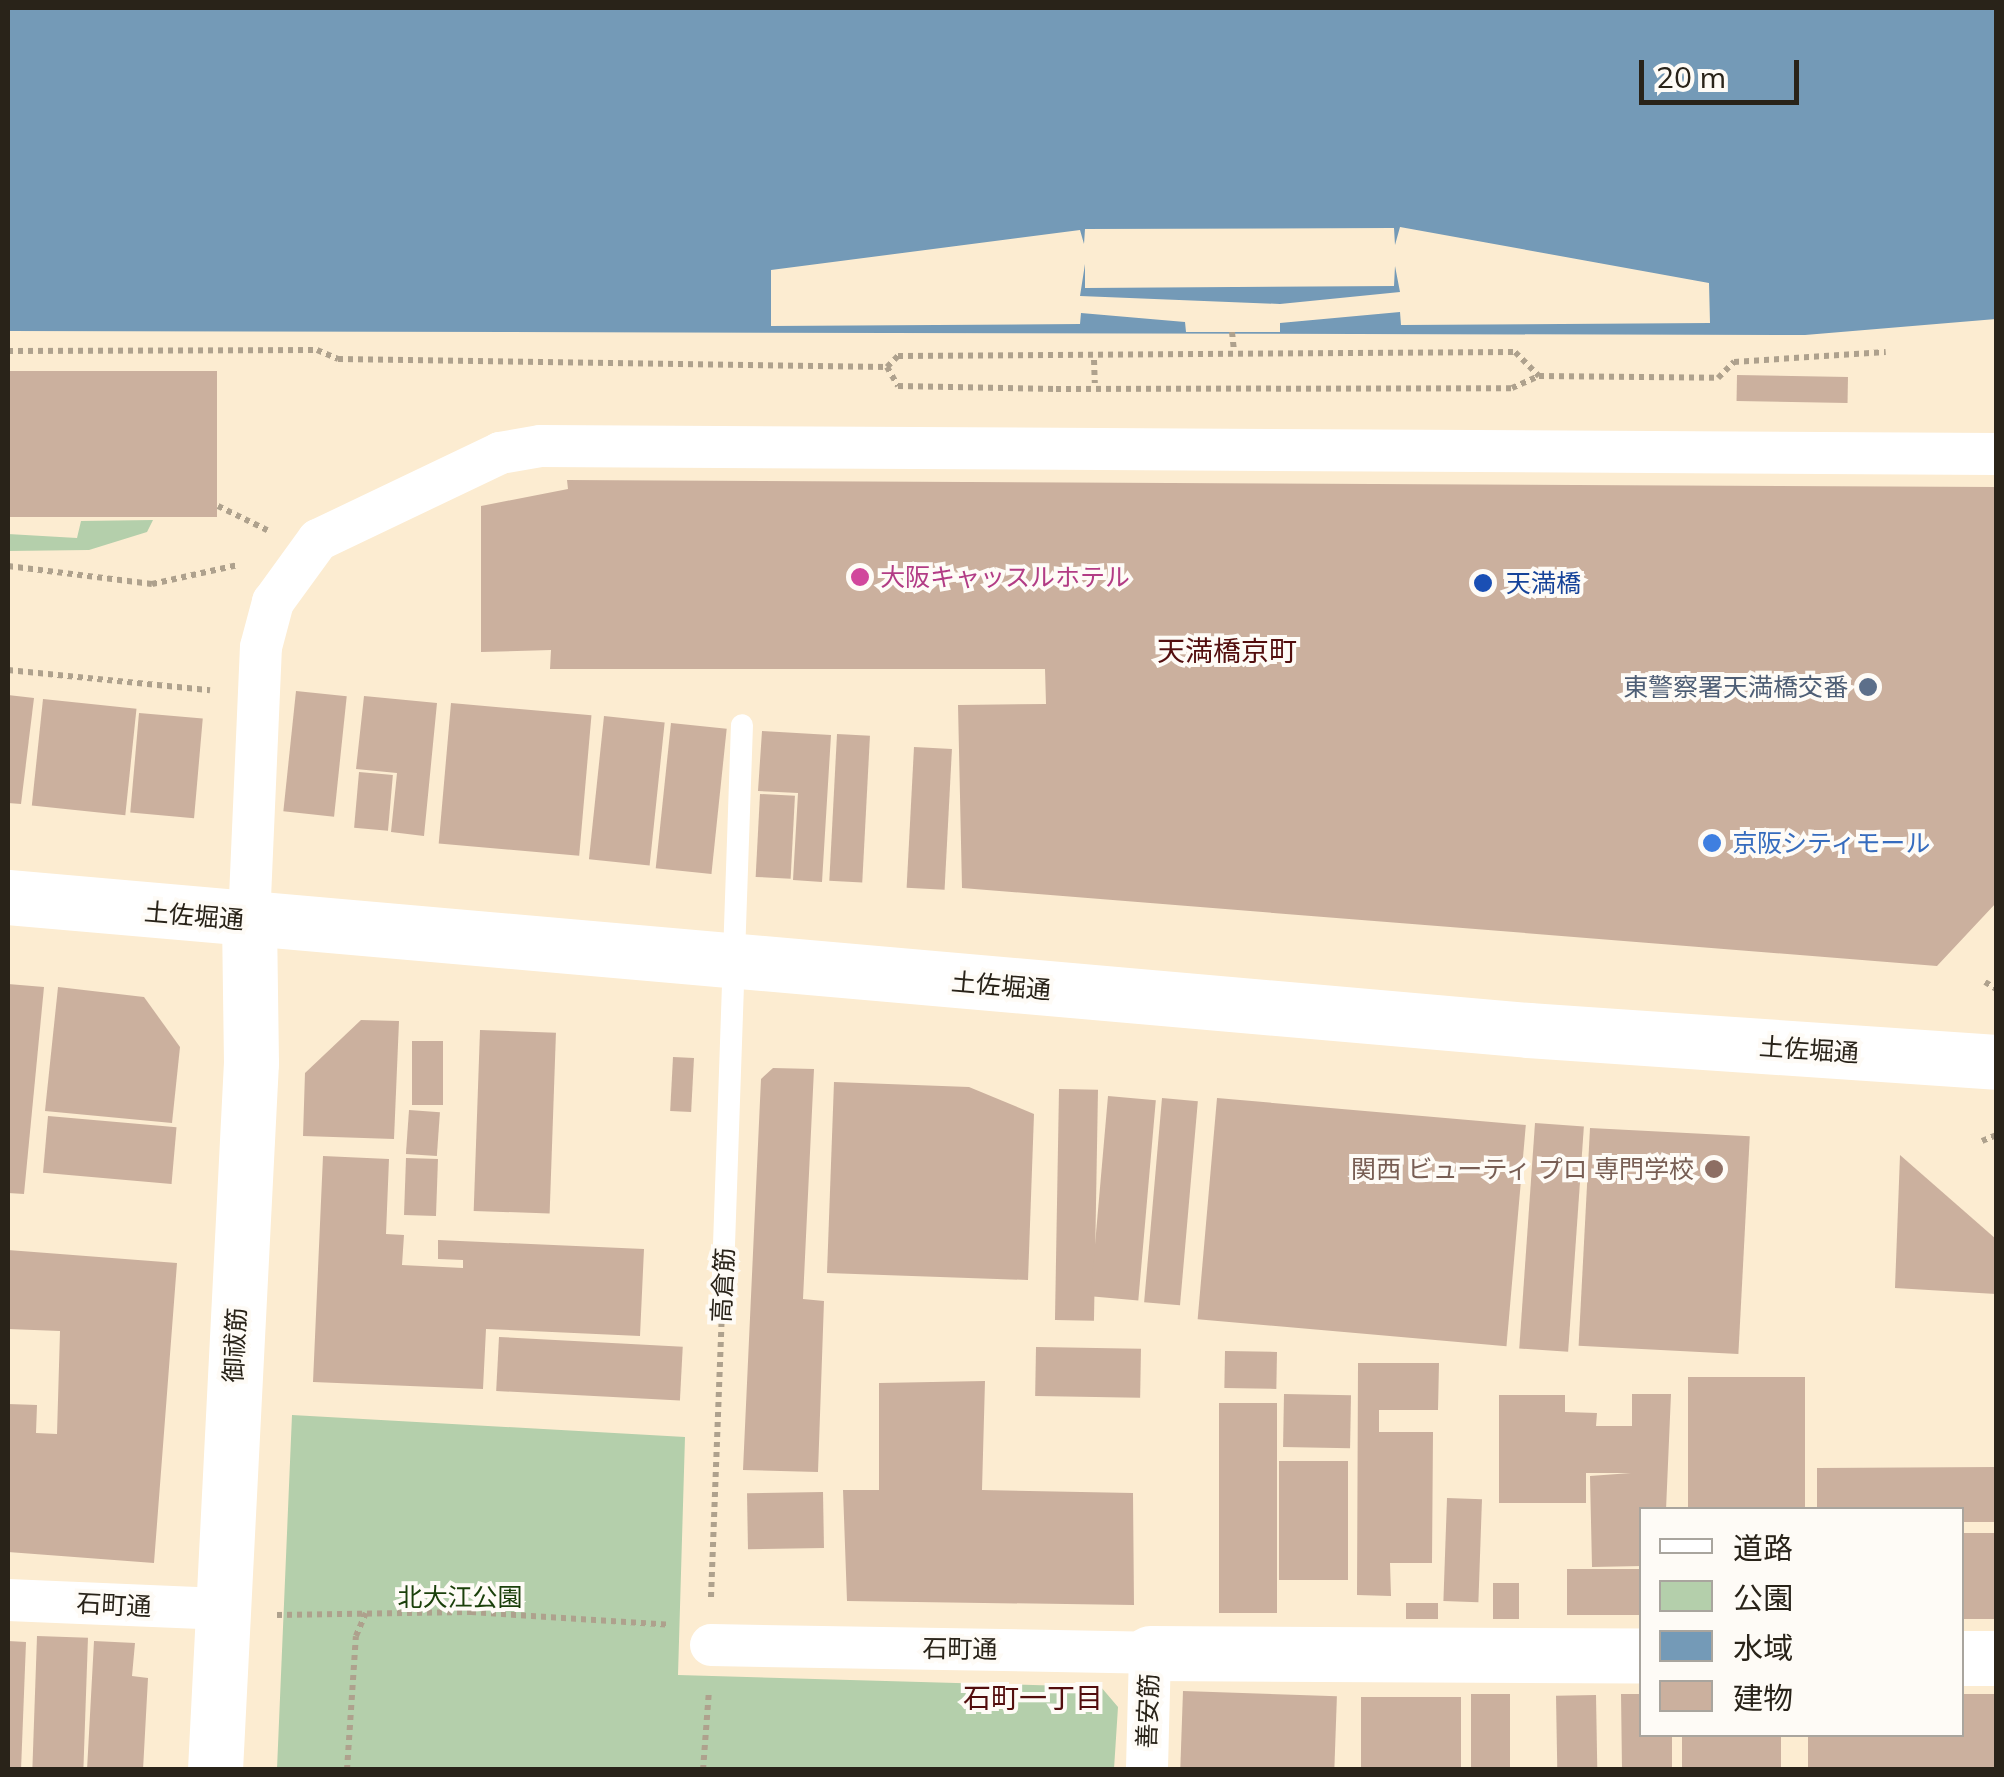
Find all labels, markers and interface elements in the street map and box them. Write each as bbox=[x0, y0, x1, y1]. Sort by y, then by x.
scale bar bbox=[1644, 40, 1804, 102]
text: 20 m bbox=[1656, 58, 1726, 96]
place label: 大阪キャッスルホテル bbox=[880, 562, 1130, 592]
marker: 大阪キャッスルホテル bbox=[849, 566, 871, 588]
place label: 天満橋 bbox=[1506, 568, 1581, 598]
marker: 天満橋 bbox=[1470, 570, 1496, 596]
district label: 天満橋京町 bbox=[1157, 634, 1297, 668]
place label: 東警察署天満橋交番 bbox=[1623, 672, 1848, 702]
marker: 東警察署天満橋交番 bbox=[1857, 676, 1879, 698]
place label: 京阪シティモール bbox=[1732, 828, 1932, 858]
marker: 京阪シティモール bbox=[1701, 832, 1723, 854]
street label: 土佐堀通 bbox=[143, 897, 245, 935]
street label: 土佐堀通 bbox=[950, 967, 1052, 1005]
street label: 土佐堀通 bbox=[1758, 1032, 1860, 1068]
place label: 関西 ビューティ プロ 専門学校 bbox=[1349, 1154, 1694, 1184]
marker: 関西 ビューティ プロ 専門学校 bbox=[1703, 1158, 1725, 1180]
street label: 高倉筋 bbox=[706, 1247, 740, 1323]
street label: 御祓筋 bbox=[218, 1307, 252, 1383]
legend bbox=[1639, 1507, 1964, 1737]
text: 道路 bbox=[1733, 1529, 1793, 1567]
text: 公園 bbox=[1733, 1579, 1793, 1617]
park label: 北大江公園 bbox=[398, 1582, 522, 1612]
street label: 石町通 bbox=[76, 1588, 152, 1622]
text: 水域 bbox=[1733, 1629, 1793, 1667]
street label: 石町通 bbox=[922, 1633, 998, 1665]
street label: 善安筋 bbox=[1132, 1673, 1164, 1749]
text: 建物 bbox=[1733, 1679, 1793, 1717]
district label: 石町一丁目 bbox=[963, 1681, 1103, 1715]

